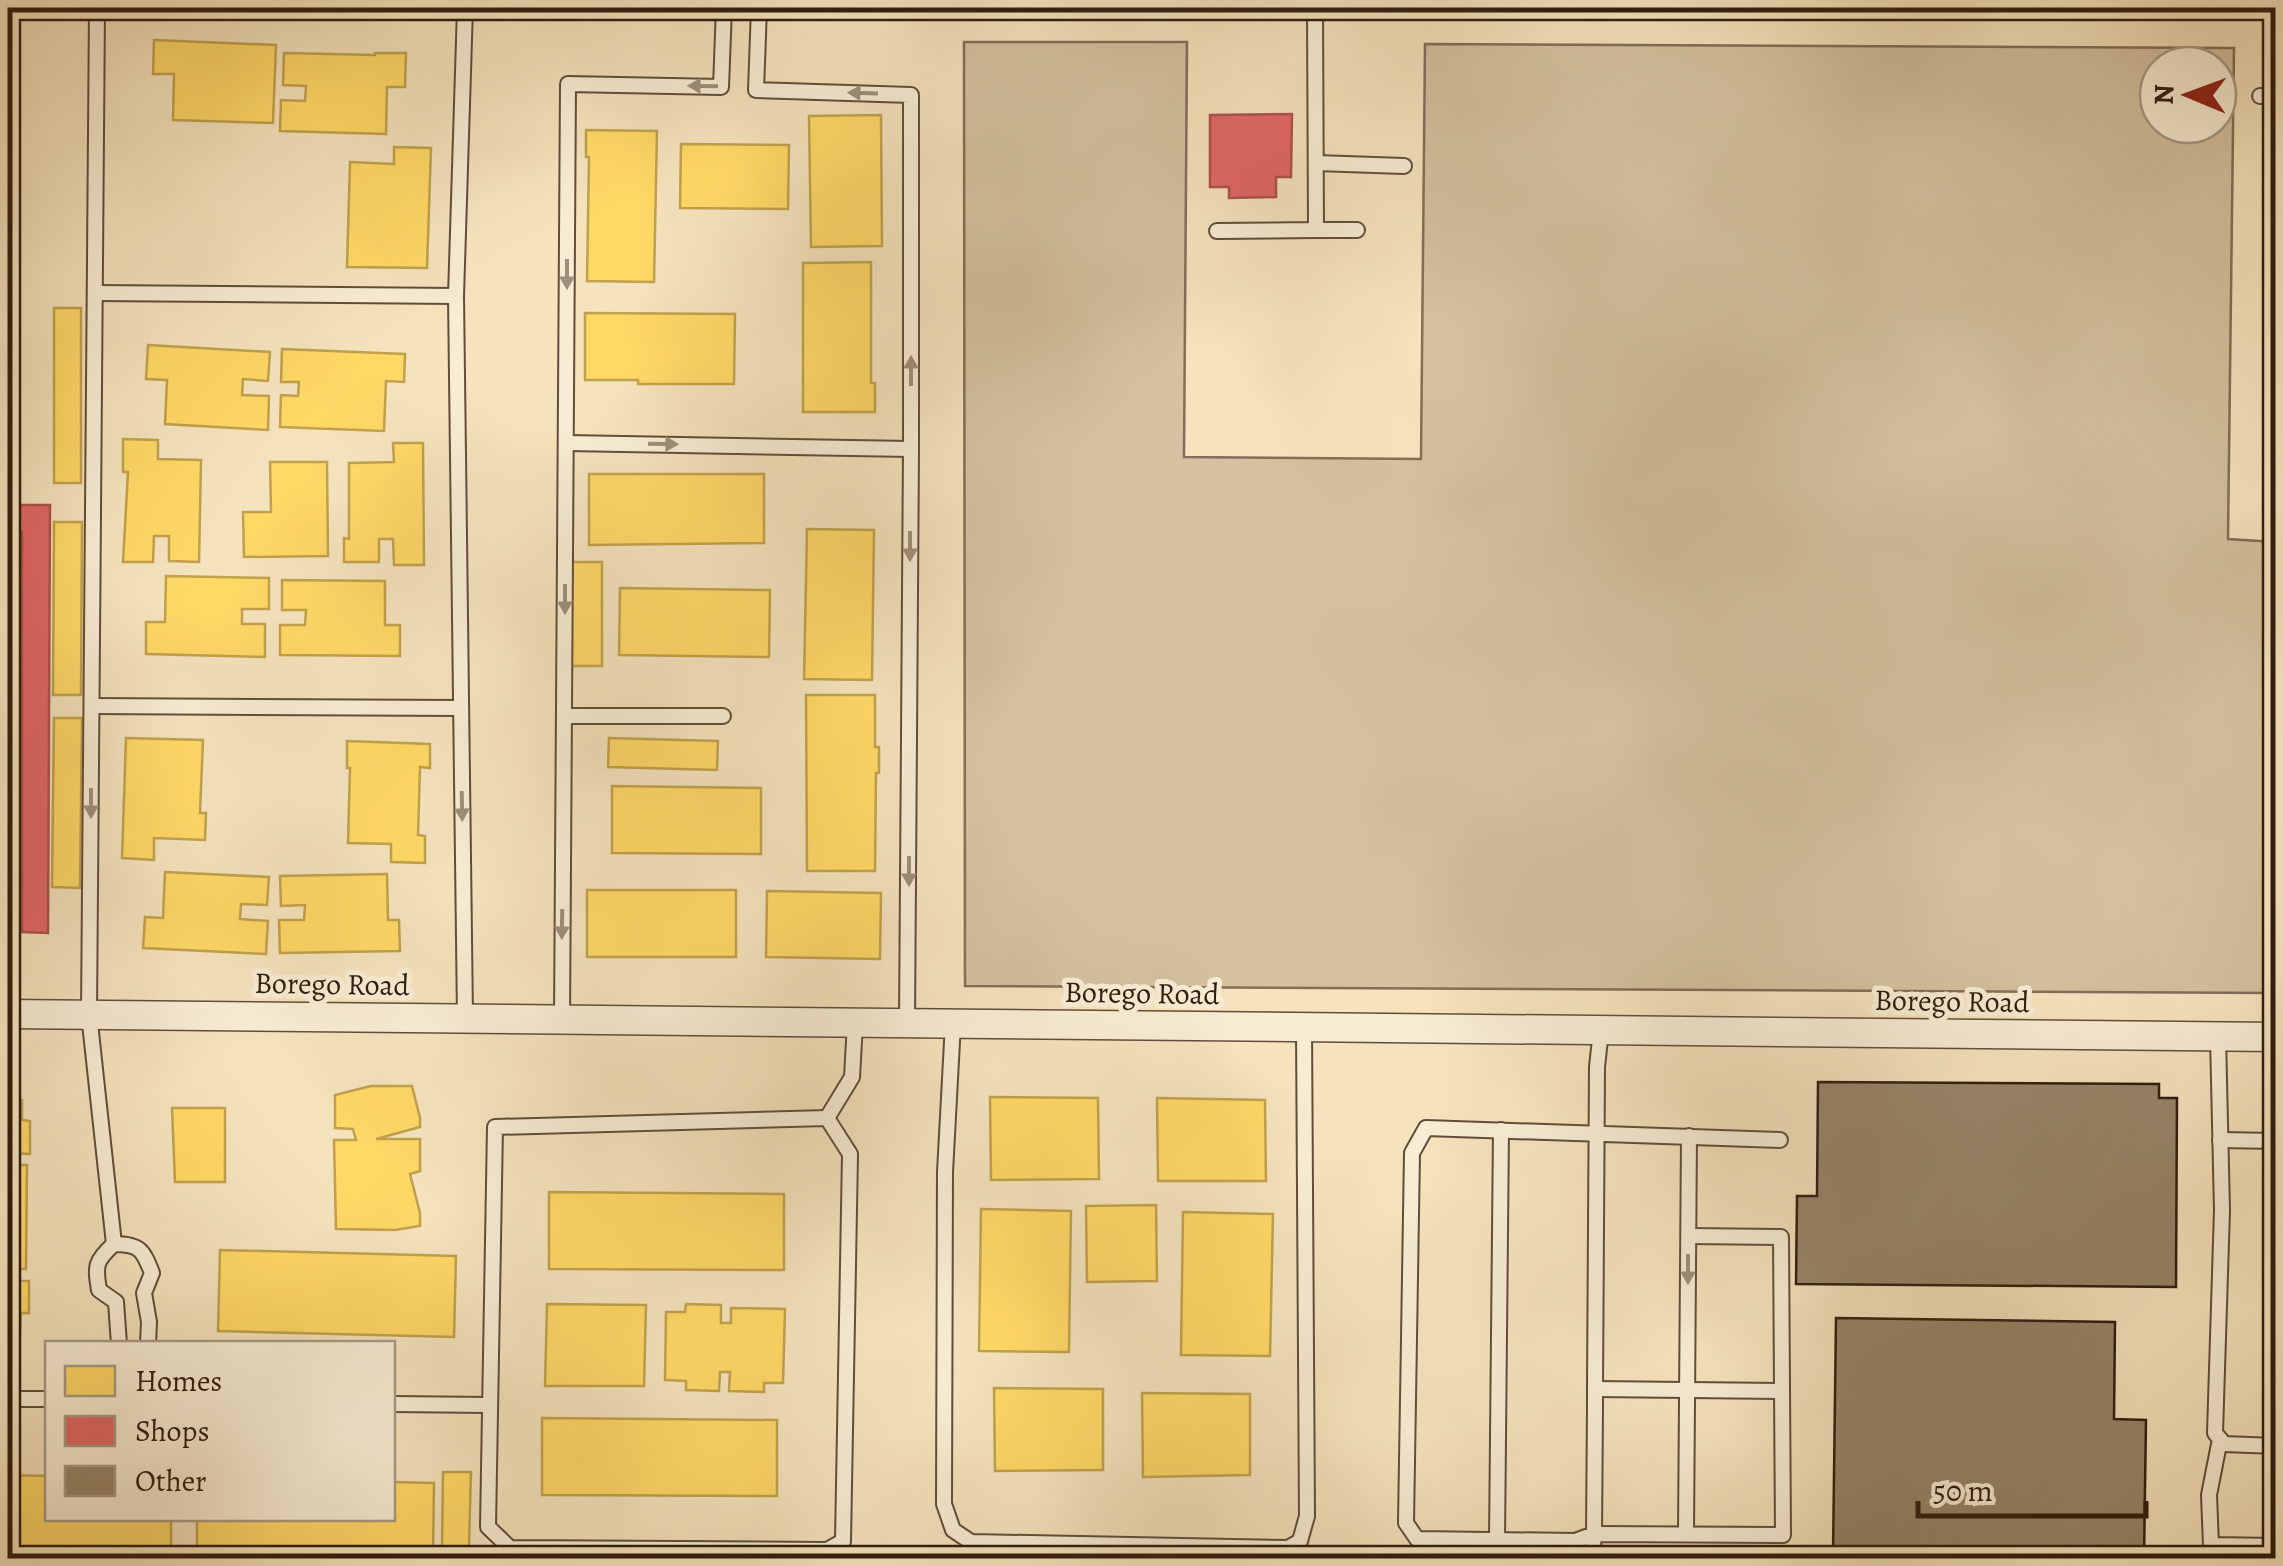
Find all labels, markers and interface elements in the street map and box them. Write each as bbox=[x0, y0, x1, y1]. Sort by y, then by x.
north arrow bbox=[2138, 45, 2238, 145]
one-way arrow bbox=[686, 78, 718, 94]
text: N bbox=[2145, 84, 2183, 105]
one-way arrow bbox=[846, 85, 878, 101]
one-way arrow bbox=[559, 259, 575, 291]
one-way arrow bbox=[903, 355, 919, 387]
one-way arrow bbox=[648, 437, 680, 453]
one-way arrow bbox=[902, 531, 918, 563]
one-way arrow bbox=[557, 584, 573, 616]
one-way arrow bbox=[83, 788, 99, 820]
one-way arrow bbox=[454, 790, 470, 822]
one-way arrow bbox=[900, 856, 916, 888]
one-way arrow bbox=[554, 909, 570, 941]
street label: Borego Road bbox=[254, 963, 411, 1005]
street label: Borego Road bbox=[1064, 972, 1221, 1014]
street label: Borego Road bbox=[1874, 980, 2031, 1022]
one-way arrow bbox=[1680, 1253, 1696, 1285]
legend bbox=[45, 1341, 395, 1521]
text: Homes bbox=[135, 1361, 222, 1401]
text: Shops bbox=[135, 1411, 209, 1451]
scale bar bbox=[1918, 1456, 2146, 1518]
text: Other bbox=[135, 1461, 207, 1501]
text: 50 m bbox=[1933, 1471, 1993, 1511]

